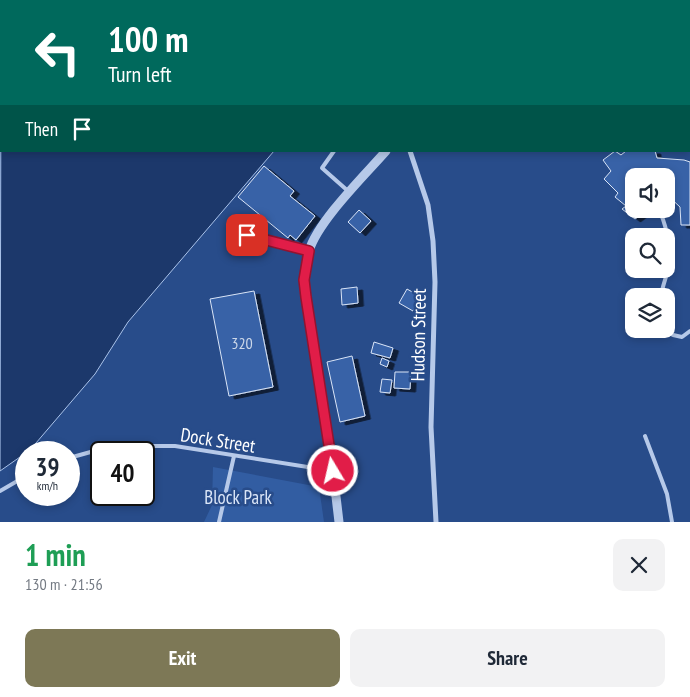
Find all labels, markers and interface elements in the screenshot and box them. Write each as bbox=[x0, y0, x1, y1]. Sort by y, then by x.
text: 100 m bbox=[108, 16, 189, 62]
icon: left bbox=[25, 20, 90, 85]
text: Turn left bbox=[108, 60, 172, 88]
icon: arrive bbox=[68, 115, 96, 143]
text: Then bbox=[25, 117, 58, 141]
map controls bbox=[625, 168, 675, 338]
button: sound bbox=[625, 168, 675, 218]
pin bbox=[226, 214, 268, 256]
icon: arrive bbox=[233, 221, 261, 249]
button: search bbox=[625, 228, 675, 278]
street label: Hudson Street bbox=[405, 288, 431, 382]
button: layers bbox=[625, 288, 675, 338]
house number: 320 bbox=[231, 333, 253, 353]
street label: Dock Street bbox=[179, 422, 258, 458]
speed limit sign: 40 bbox=[90, 441, 155, 506]
position arrow bbox=[306, 444, 358, 496]
text: 39 bbox=[36, 451, 59, 483]
text: km/h bbox=[37, 478, 58, 493]
park label: Block Park bbox=[204, 485, 272, 509]
text: 1 min bbox=[25, 535, 86, 574]
button: close bbox=[613, 539, 665, 591]
text: 130 m · 21:56 bbox=[25, 574, 103, 594]
button: Exit bbox=[25, 629, 340, 687]
button: Share bbox=[350, 629, 665, 687]

